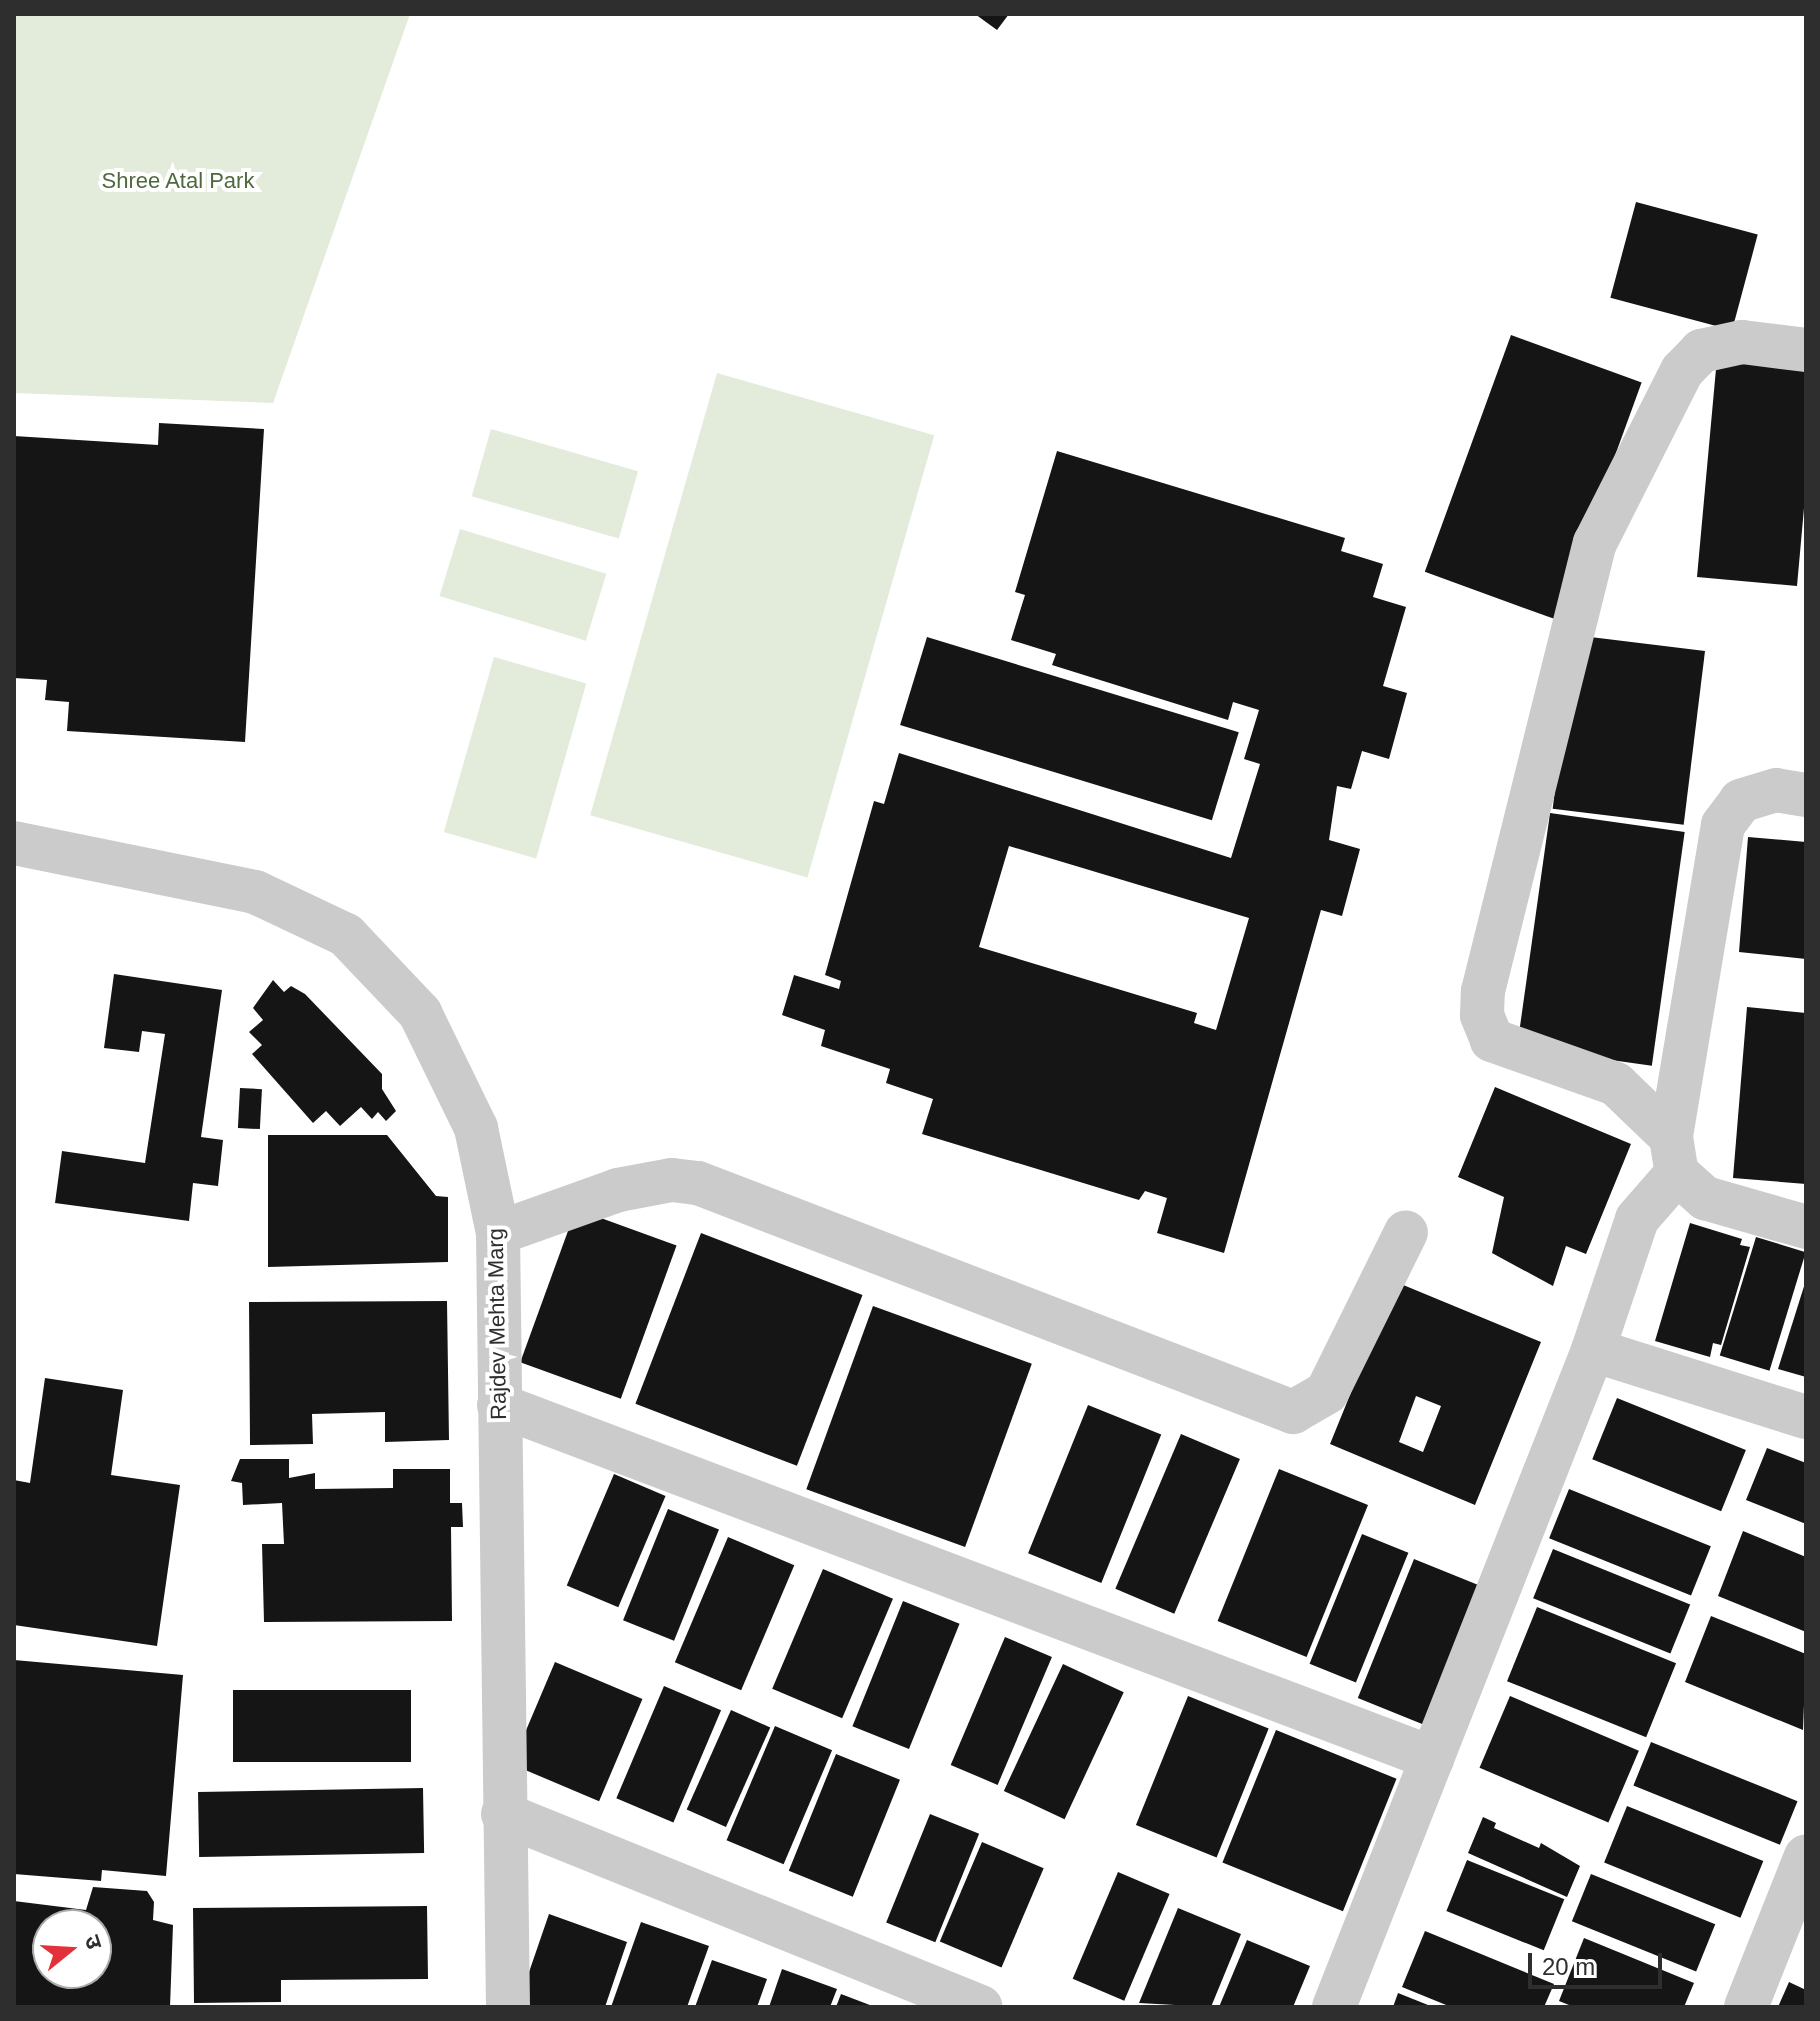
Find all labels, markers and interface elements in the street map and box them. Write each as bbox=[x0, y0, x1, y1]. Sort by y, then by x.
park label: Shree Atal Park bbox=[101, 168, 255, 194]
street label: Rajdev Mehta Marg bbox=[482, 1228, 512, 1420]
north arrow bbox=[32, 1909, 112, 1989]
text: उ bbox=[80, 1932, 107, 1952]
scale bar bbox=[1532, 1937, 1666, 1987]
text: 20 m bbox=[1542, 1953, 1595, 1980]

